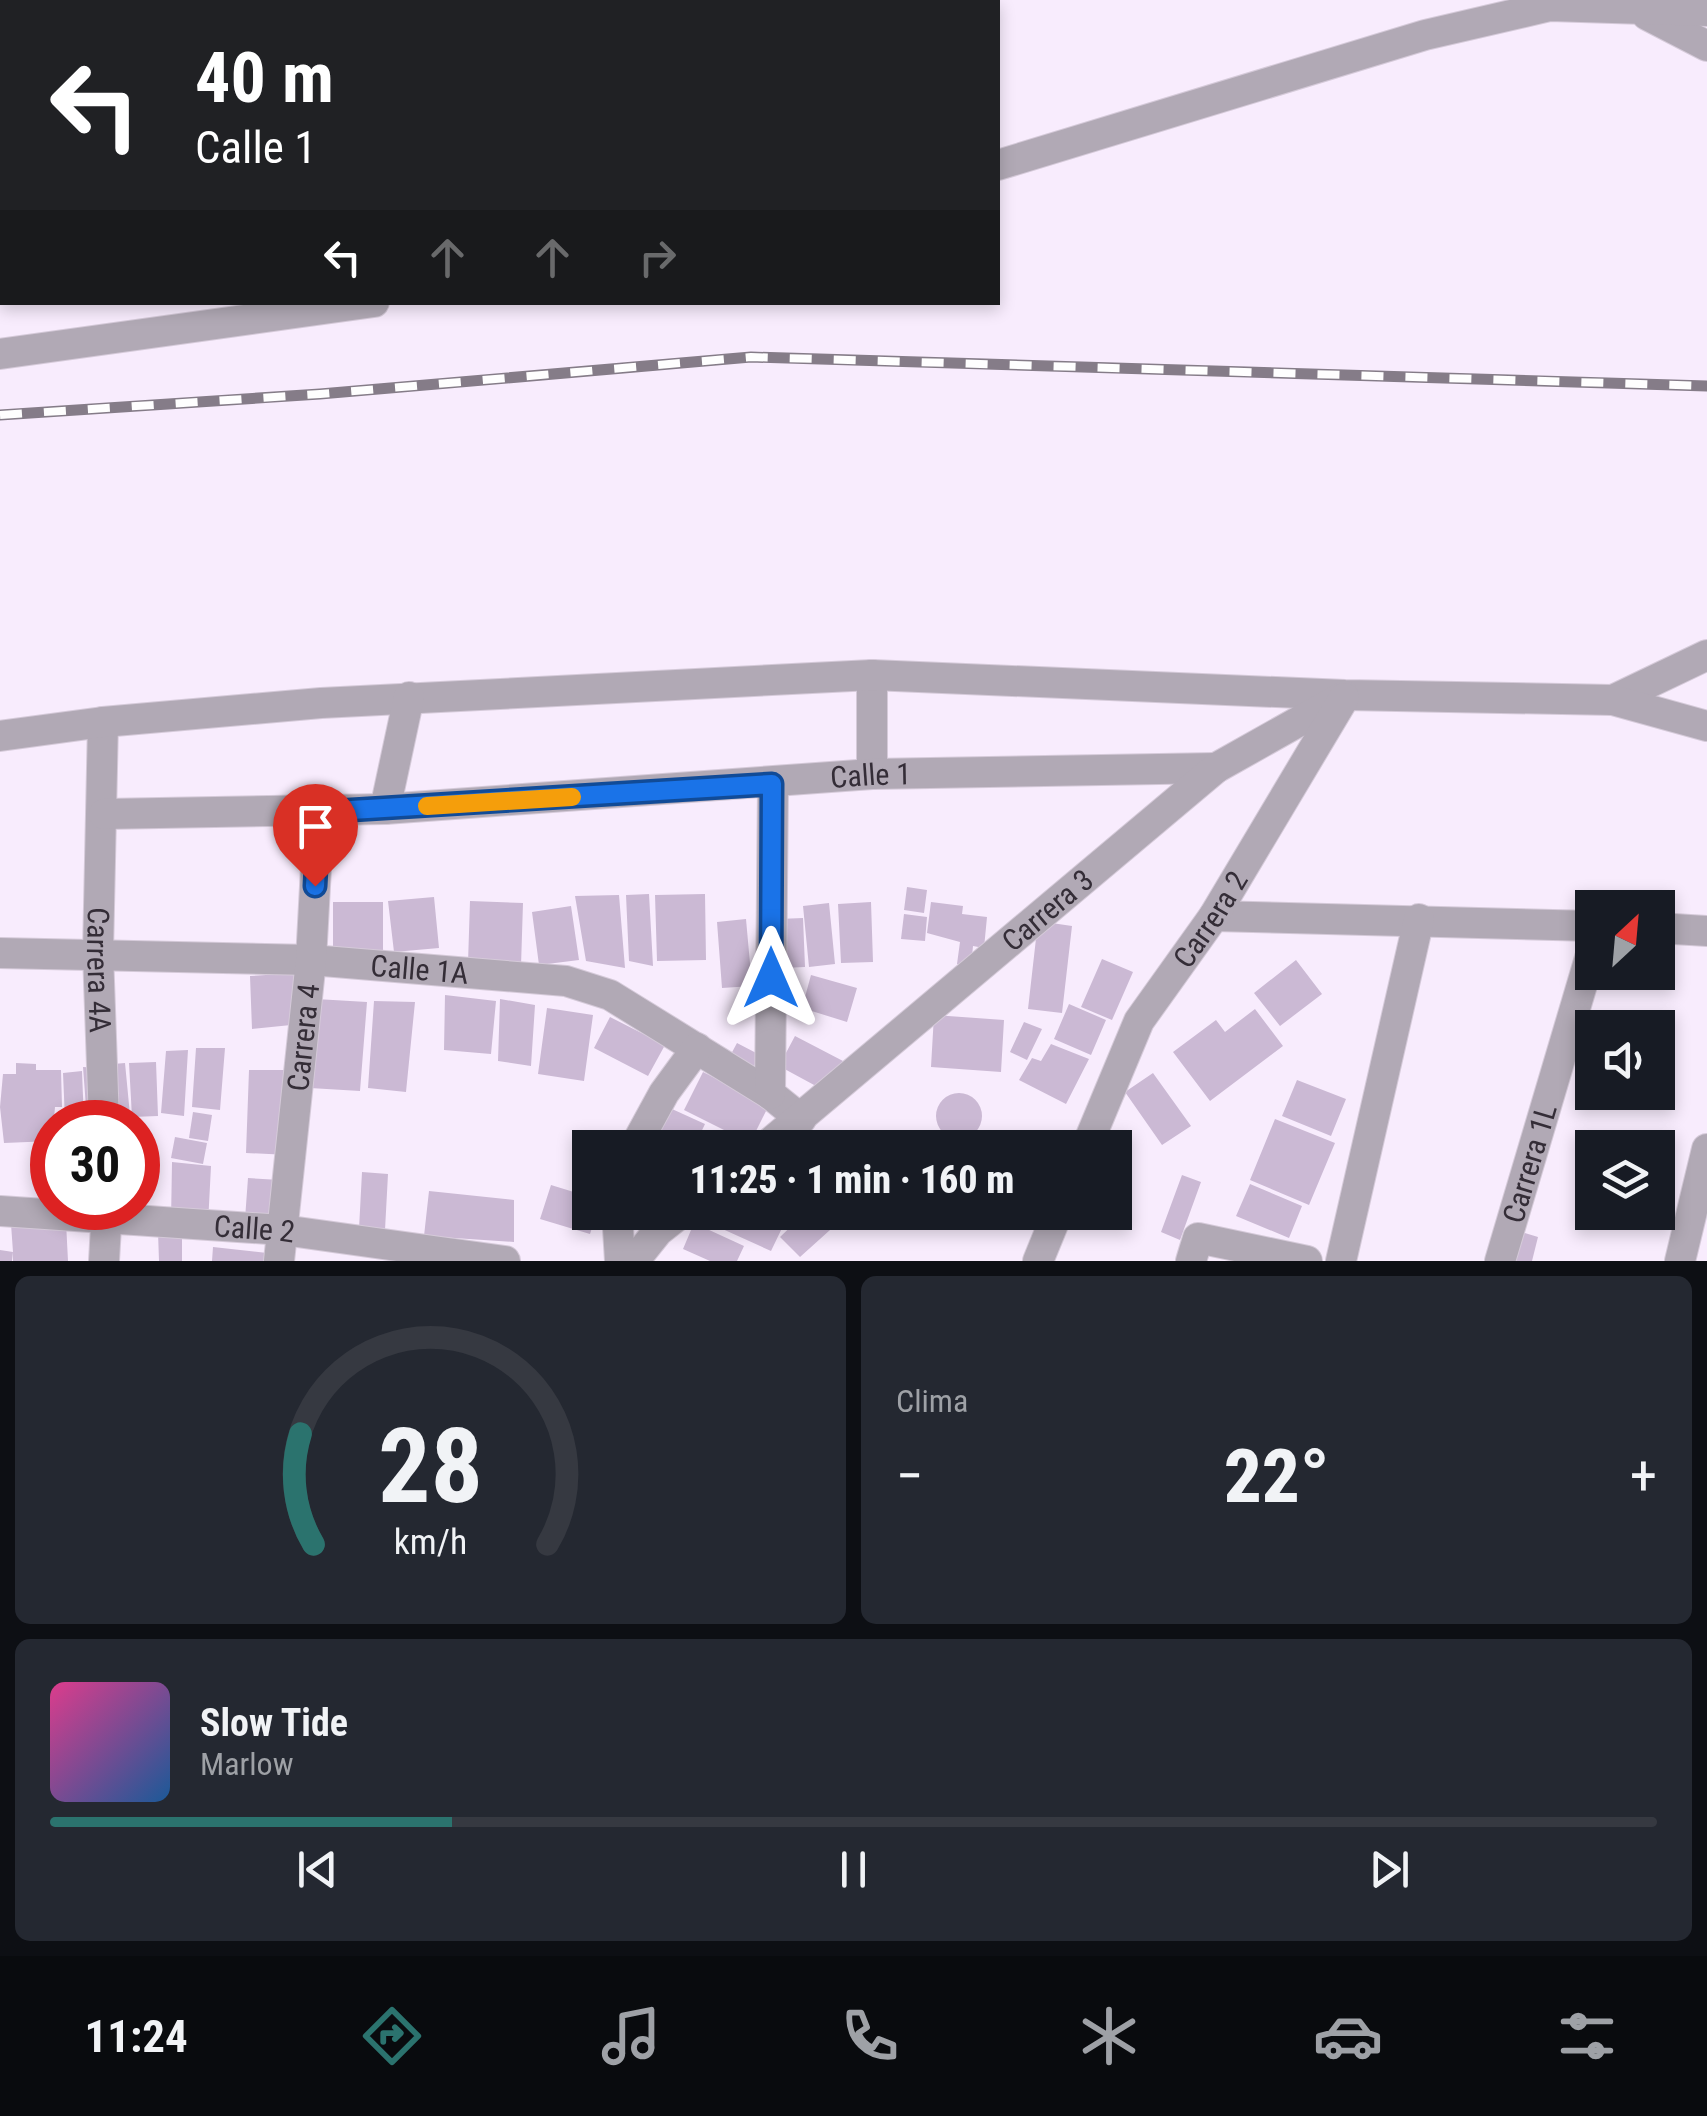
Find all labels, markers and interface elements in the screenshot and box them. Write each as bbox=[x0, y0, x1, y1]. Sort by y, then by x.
text: 40 m bbox=[195, 37, 334, 119]
icon: left bbox=[30, 40, 160, 170]
text: Calle 1 bbox=[195, 121, 316, 174]
icon: left bbox=[315, 230, 370, 285]
icon: ahead bbox=[420, 230, 475, 285]
icon: ahead bbox=[525, 230, 580, 285]
icon: right bbox=[630, 230, 685, 285]
street label: Calle 1 bbox=[829, 756, 911, 794]
pin bbox=[273, 784, 358, 887]
icon: arrive bbox=[288, 799, 343, 854]
street label: Carrera 3 bbox=[995, 862, 1100, 958]
street label: Carrera 2 bbox=[1166, 865, 1254, 974]
north arrow bbox=[1575, 890, 1675, 990]
map controls bbox=[1575, 890, 1675, 1230]
street label: Carrera 4A bbox=[80, 907, 118, 1033]
position arrow bbox=[719, 926, 823, 1030]
street label: Calle 1A bbox=[369, 947, 470, 990]
street label: Carrera 4 bbox=[280, 982, 326, 1093]
button: sound bbox=[1575, 1010, 1675, 1110]
speed limit sign: 30 bbox=[30, 1100, 160, 1230]
street label: Carrera 1L bbox=[1495, 1100, 1563, 1227]
button: layers bbox=[1575, 1130, 1675, 1230]
text: 11:25 · 1 min · 160 m bbox=[690, 1158, 1014, 1202]
street label: Calle 2 bbox=[213, 1208, 297, 1249]
text: Clima bbox=[896, 1382, 968, 1420]
text: 28 bbox=[378, 1406, 483, 1527]
text: 22° bbox=[1224, 1432, 1329, 1520]
text: − bbox=[896, 1444, 924, 1508]
text: + bbox=[1630, 1444, 1657, 1508]
text: km/h bbox=[394, 1521, 467, 1563]
text: Slow Tide bbox=[200, 1701, 348, 1745]
text: Marlow bbox=[200, 1745, 293, 1783]
icon: previous bbox=[290, 1842, 345, 1897]
icon: pause bbox=[826, 1842, 881, 1897]
icon: next bbox=[1362, 1842, 1417, 1897]
icon: directions bbox=[357, 2001, 427, 2071]
icon: music bbox=[596, 2001, 666, 2071]
icon: phone bbox=[835, 2001, 905, 2071]
icon: climate bbox=[1074, 2001, 1144, 2071]
icon: car bbox=[1313, 2001, 1383, 2071]
icon: filters bbox=[1552, 2001, 1622, 2071]
text: 11:24 bbox=[85, 2010, 188, 2063]

